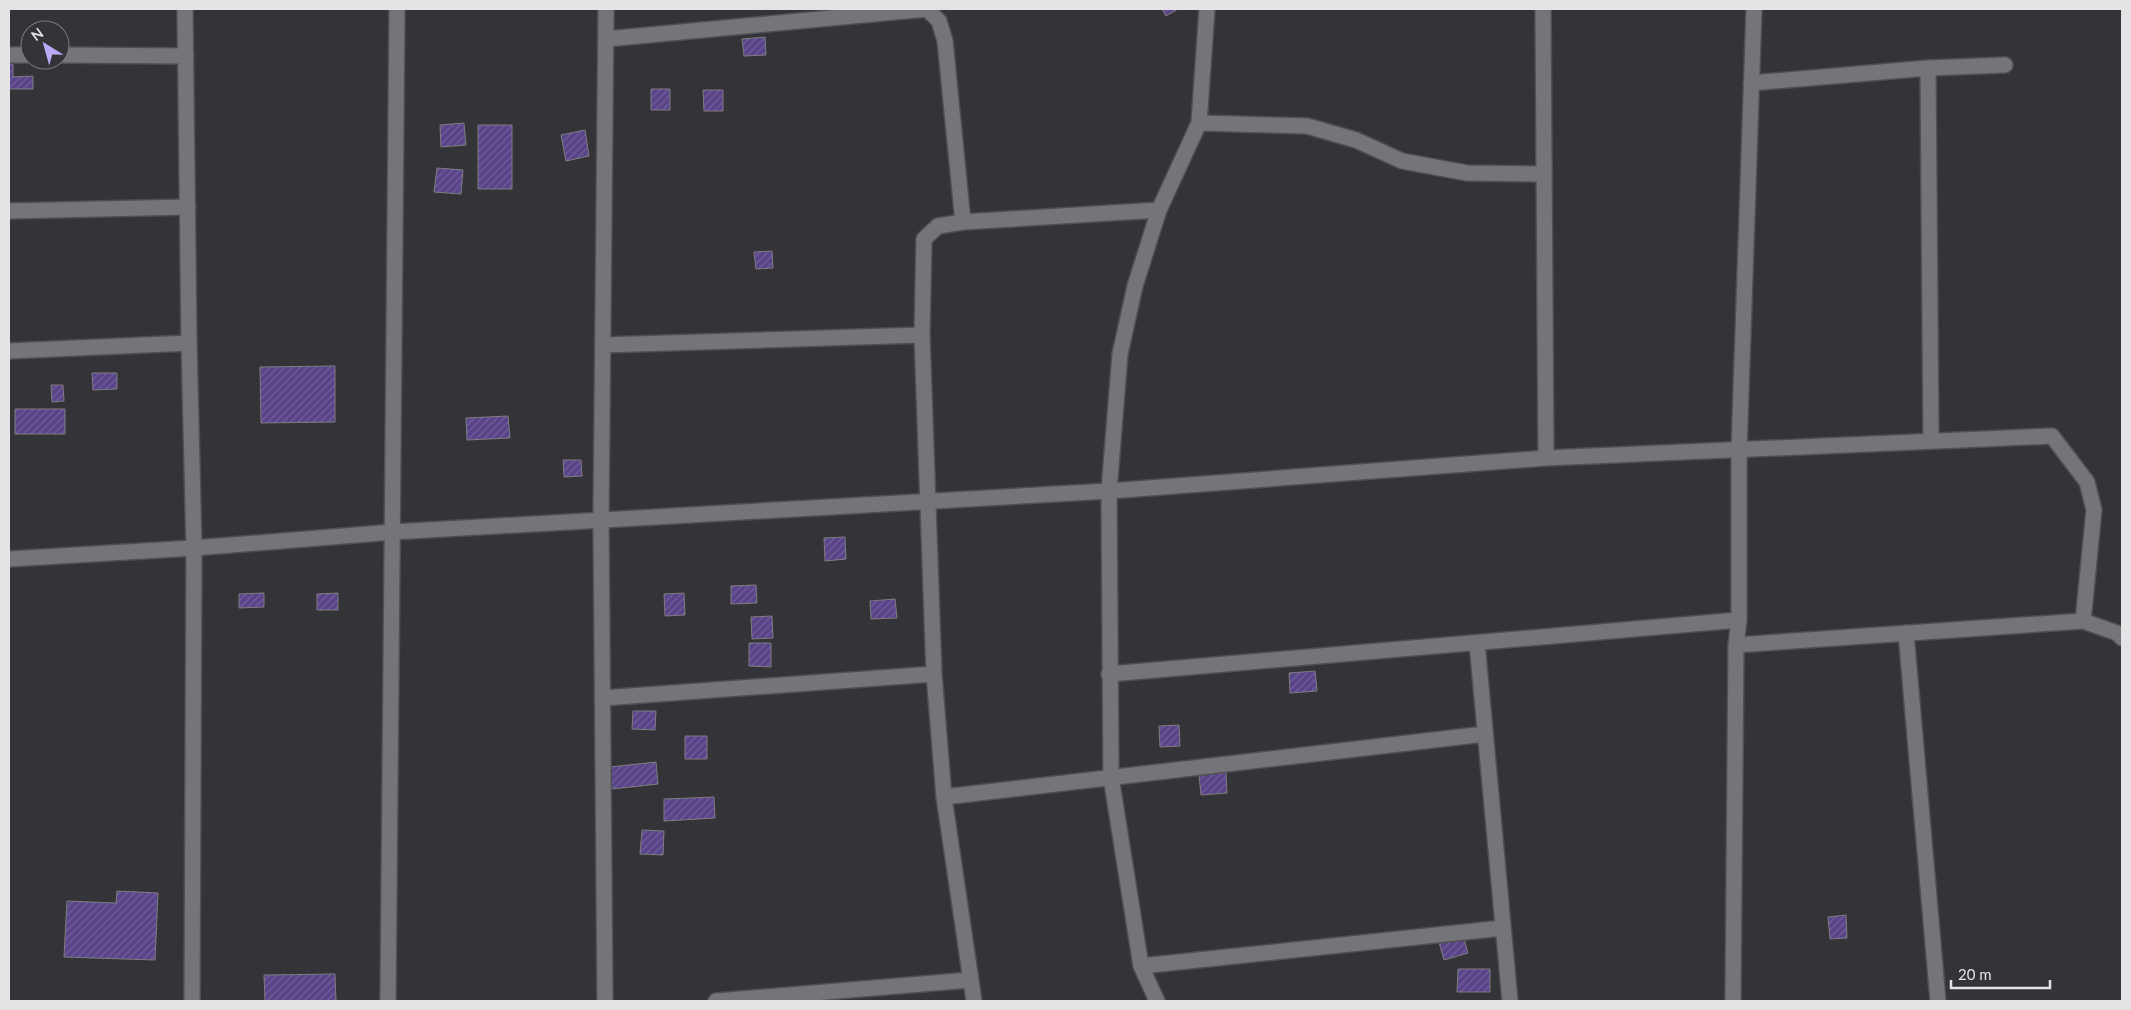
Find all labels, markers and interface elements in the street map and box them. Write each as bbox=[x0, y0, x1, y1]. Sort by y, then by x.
north arrow bbox=[20, 20, 70, 70]
text: N bbox=[27, 24, 46, 44]
scale bar bbox=[1951, 958, 2050, 990]
text: 20 m bbox=[1958, 965, 1992, 983]

